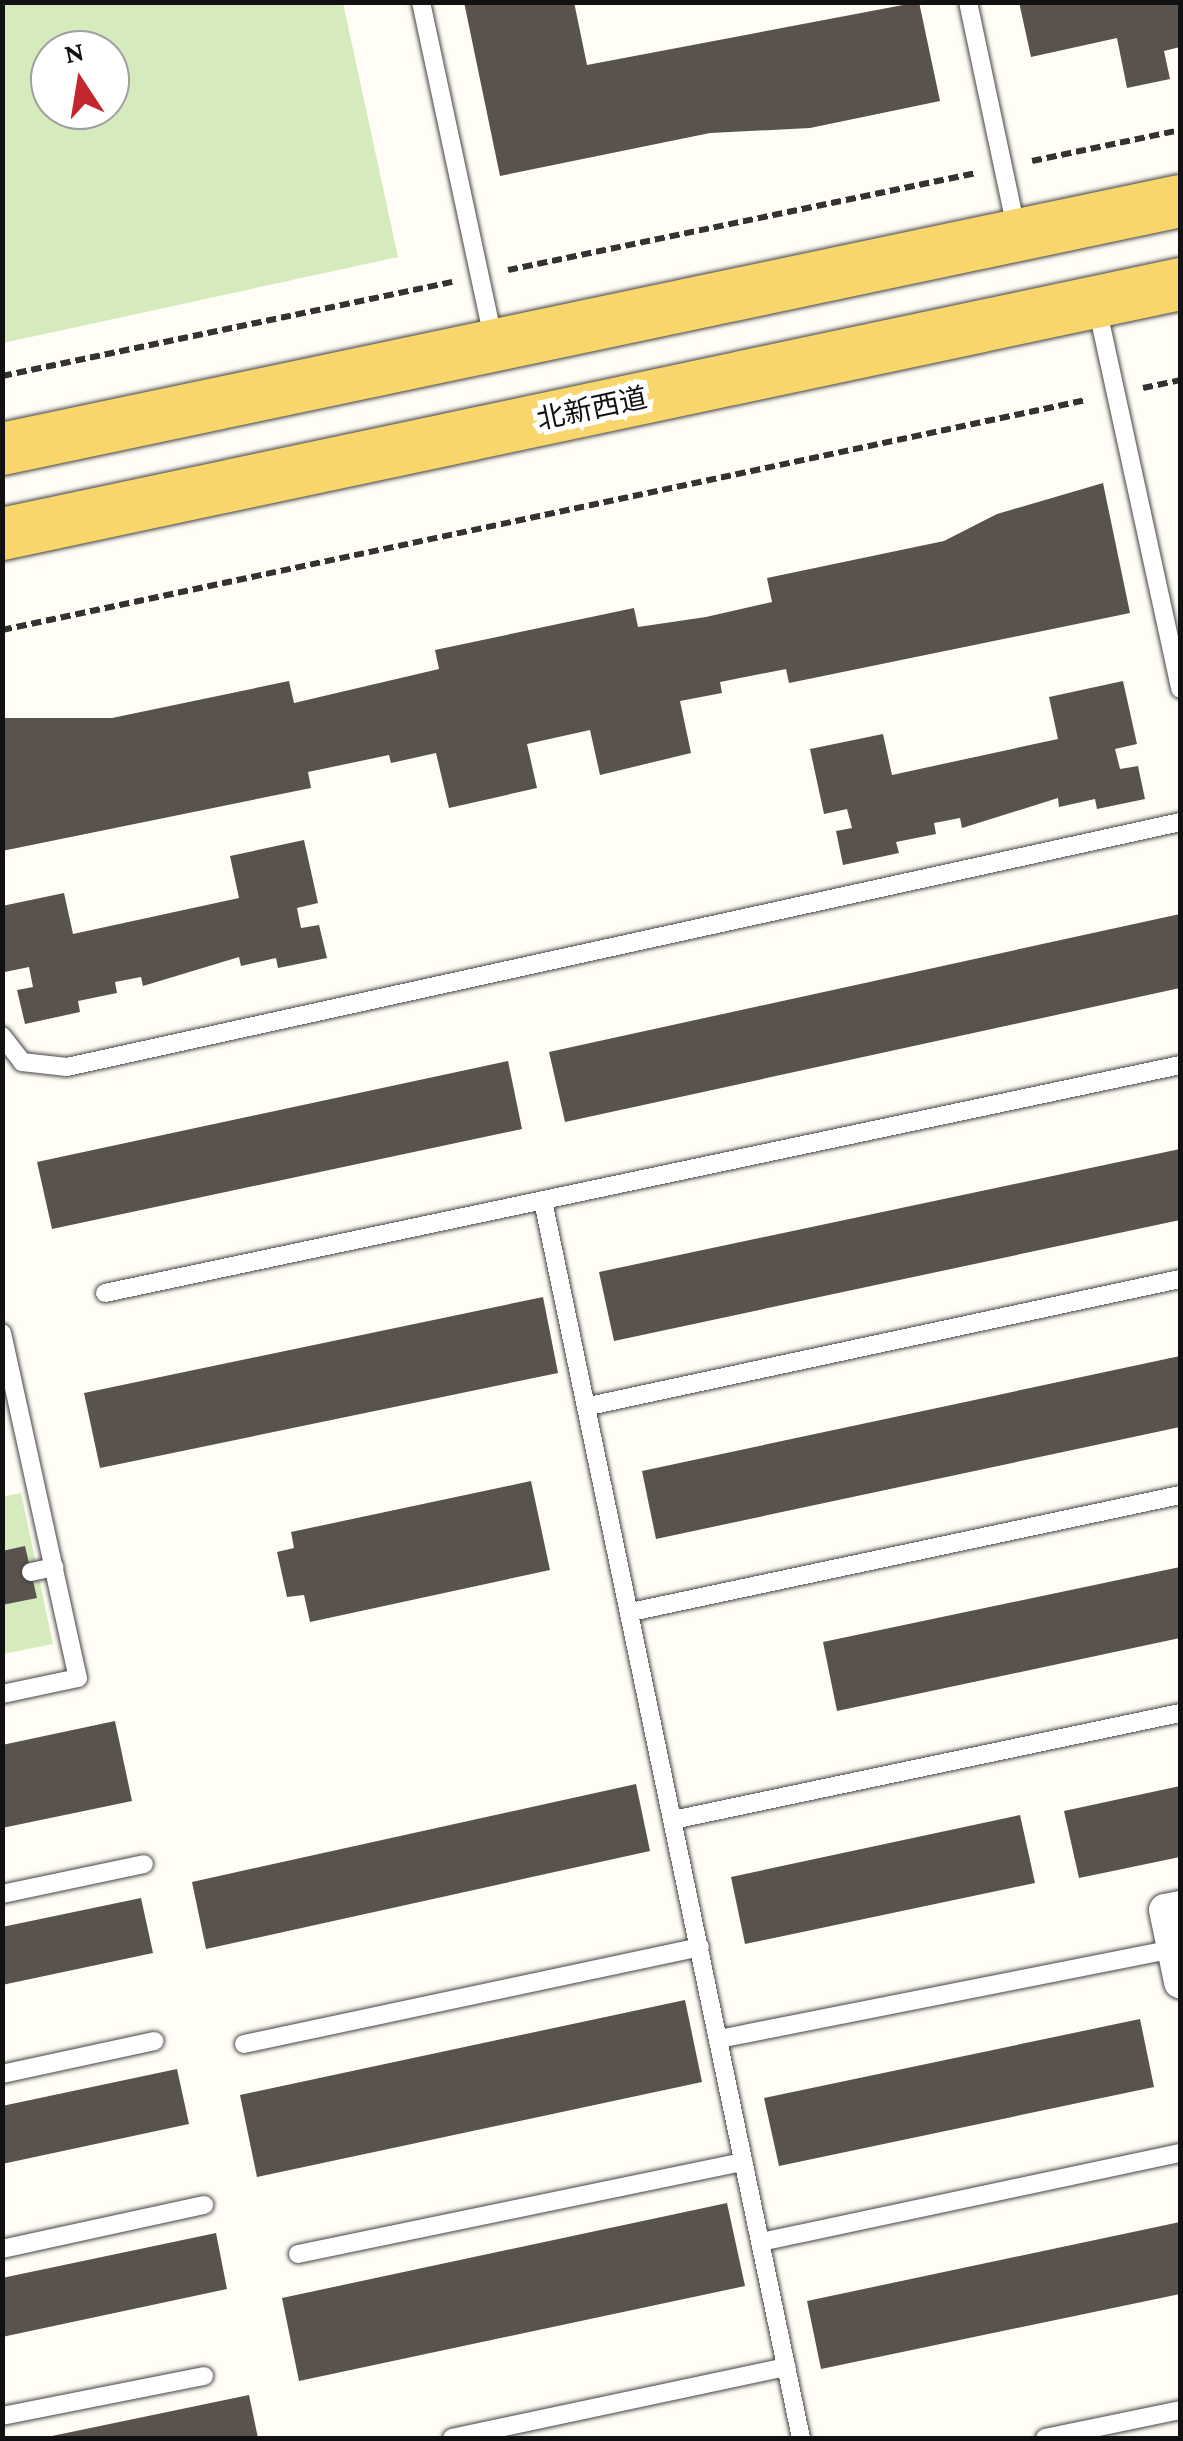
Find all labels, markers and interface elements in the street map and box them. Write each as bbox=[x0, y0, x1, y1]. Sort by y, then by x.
north arrow bbox=[30, 30, 130, 130]
text: N bbox=[62, 35, 87, 69]
street label: 北新西道 bbox=[534, 381, 650, 437]

